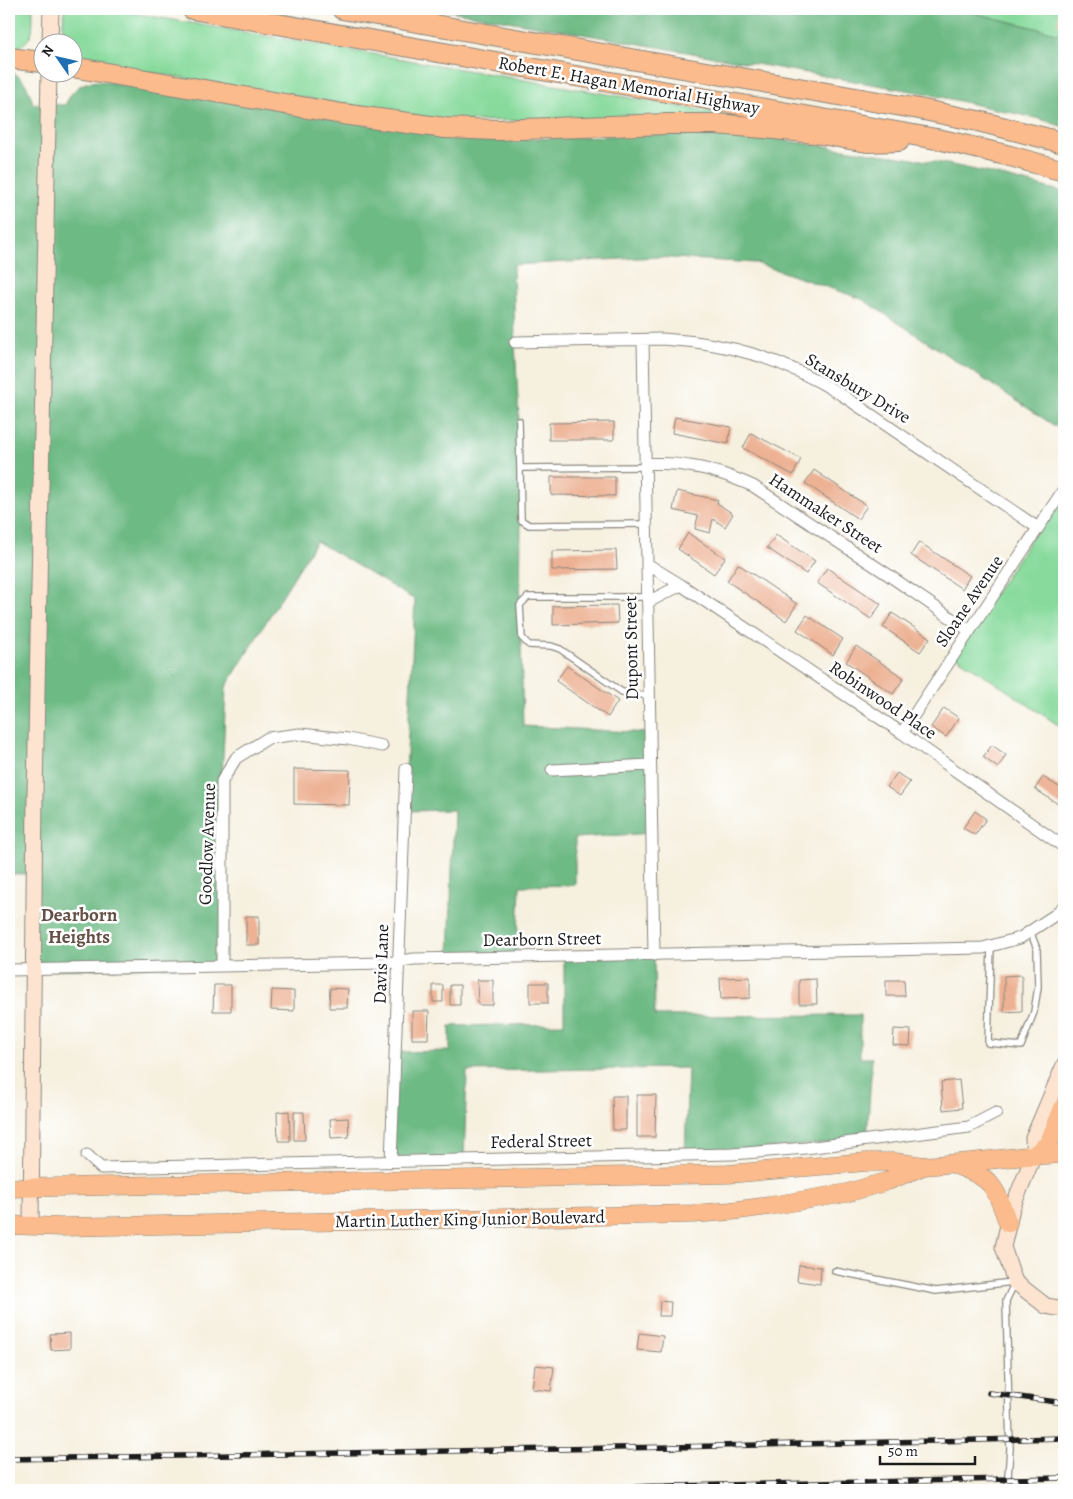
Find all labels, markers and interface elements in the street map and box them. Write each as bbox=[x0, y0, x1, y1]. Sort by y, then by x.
north arrow bbox=[32, 32, 82, 82]
text: N bbox=[37, 41, 58, 61]
street label: Robert E. Hagan Memorial Highway bbox=[496, 50, 763, 120]
street label: Stansbury Drive bbox=[801, 347, 915, 429]
street label: Hammaker Street bbox=[764, 467, 888, 559]
street label: Sloane Avenue bbox=[929, 550, 1009, 652]
street label: Dupont Street bbox=[618, 595, 644, 700]
street label: Robinwood Place bbox=[825, 655, 941, 745]
street label: Goodlow Avenue bbox=[193, 783, 221, 905]
district label: Dearborn Heights bbox=[41, 902, 118, 950]
street label: Davis Lane bbox=[368, 924, 394, 1004]
street label: Dearborn Street bbox=[482, 926, 602, 952]
street label: Federal Street bbox=[490, 1128, 592, 1154]
street label: Martin Luther King Junior Boulevard bbox=[335, 1205, 606, 1233]
scale bar bbox=[880, 1434, 976, 1466]
text: 50 m bbox=[888, 1441, 918, 1461]

